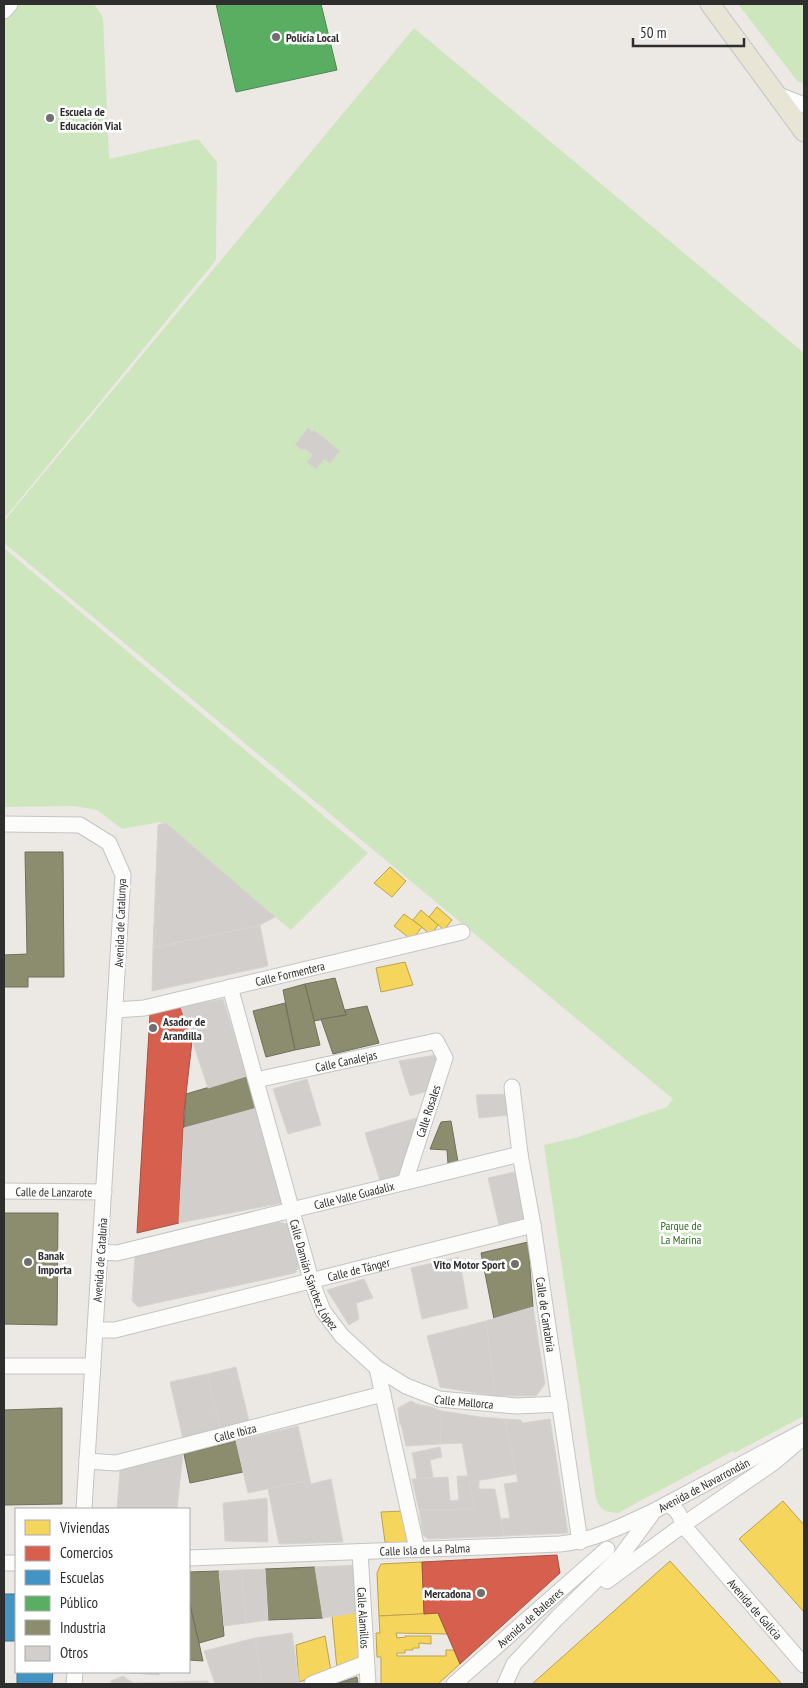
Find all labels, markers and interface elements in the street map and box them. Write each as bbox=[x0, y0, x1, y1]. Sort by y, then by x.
scale bar bbox=[633, 15, 744, 47]
text: 50 m bbox=[640, 23, 666, 42]
place label: Policía Local bbox=[286, 30, 339, 45]
marker: Policía Local bbox=[270, 31, 282, 43]
place label: Escuela de Educación Vial bbox=[60, 104, 121, 133]
marker: Escuela de Educación Vial bbox=[44, 112, 56, 124]
street label: Avenida de Catalunya bbox=[111, 878, 129, 968]
street label: Calle Formentera bbox=[254, 958, 326, 989]
place label: Asador de Arandilla bbox=[162, 1014, 205, 1043]
marker: Asador de Arandilla bbox=[147, 1022, 159, 1034]
street label: Calle Canalejas bbox=[314, 1047, 378, 1074]
street label: Calle Rosales bbox=[412, 1083, 444, 1139]
street label: Calle Valle Guadalix bbox=[312, 1178, 396, 1212]
street label: Calle de Lanzarote bbox=[16, 1184, 92, 1199]
street label: Avenida de Cataluña bbox=[90, 1217, 110, 1303]
street label: Calle Damián Sánchez López bbox=[287, 1217, 342, 1333]
park label: Parque de La Marina bbox=[660, 1218, 702, 1247]
place label: Banak Importa bbox=[38, 1248, 72, 1277]
street label: Calle de Tánger bbox=[326, 1254, 392, 1284]
marker: Banak Importa bbox=[22, 1256, 34, 1268]
place label: Vito Motor Sport bbox=[433, 1257, 505, 1272]
marker: Vito Motor Sport bbox=[509, 1258, 521, 1270]
street label: Calle de Cantabria bbox=[533, 1276, 559, 1353]
street label: Calle Mallorca bbox=[432, 1391, 494, 1411]
street label: Calle Ibiza bbox=[212, 1420, 258, 1445]
street label: Avenida de Navarrondán bbox=[655, 1454, 752, 1515]
legend bbox=[15, 1508, 190, 1673]
text: Viviendas bbox=[59, 1518, 110, 1537]
street label: Calle Isla de La Palma bbox=[379, 1540, 471, 1558]
text: Comercios bbox=[60, 1543, 113, 1562]
text: Escuelas bbox=[60, 1568, 104, 1587]
street label: Avenida de Galicia bbox=[725, 1575, 786, 1642]
street label: Avenida de Baleares bbox=[493, 1584, 566, 1650]
place label: Mercadona bbox=[424, 1586, 471, 1601]
street label: Calle Alamillos bbox=[355, 1587, 373, 1649]
marker: Mercadona bbox=[475, 1587, 487, 1599]
text: Público bbox=[60, 1593, 98, 1612]
text: Industria bbox=[60, 1618, 106, 1637]
text: Otros bbox=[60, 1643, 88, 1662]

